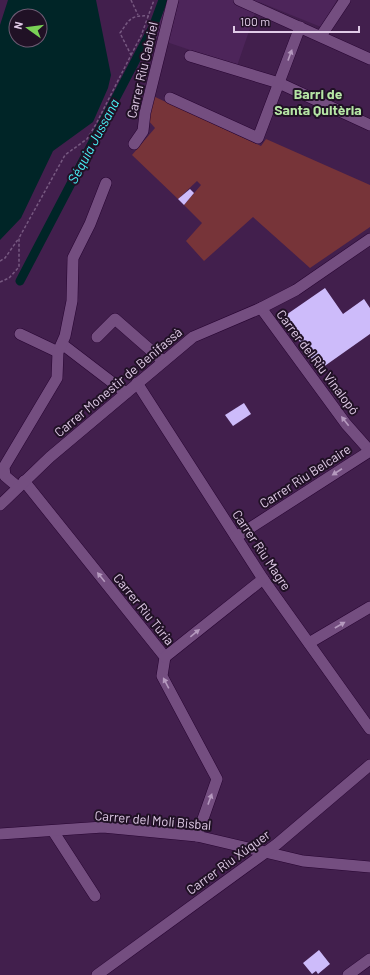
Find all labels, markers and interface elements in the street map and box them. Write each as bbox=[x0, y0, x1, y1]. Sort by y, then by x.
north arrow bbox=[8, 8, 48, 48]
scale bar bbox=[234, 8, 359, 34]
text: 100 m bbox=[240, 14, 270, 28]
text: N bbox=[11, 20, 25, 31]
street label: Carrer Riu Cabriel bbox=[123, 20, 161, 120]
one-way arrow bbox=[287, 48, 293, 60]
district label: Barri de Santa Quitèria bbox=[274, 85, 362, 118]
water label: Séquia Jussana bbox=[64, 96, 122, 186]
street label: Carrer del Riu Vinalopó bbox=[273, 306, 363, 418]
street label: Carrer Monestir de Benifassà bbox=[51, 324, 185, 440]
one-way arrow bbox=[340, 416, 349, 427]
street label: Carrer Riu Belcaire bbox=[256, 441, 354, 511]
one-way arrow bbox=[332, 468, 342, 476]
street label: Carrer Riu Magre bbox=[229, 507, 295, 593]
street label: Carrer Riu Túria bbox=[110, 570, 178, 648]
one-way arrow bbox=[96, 571, 105, 582]
one-way arrow bbox=[334, 621, 346, 628]
one-way arrow bbox=[190, 629, 201, 637]
one-way arrow bbox=[163, 677, 169, 689]
one-way arrow bbox=[208, 793, 214, 805]
street label: Carrer del Molí Bisbal bbox=[94, 807, 212, 833]
street label: Carrer Riu Xúquer bbox=[183, 826, 273, 898]

